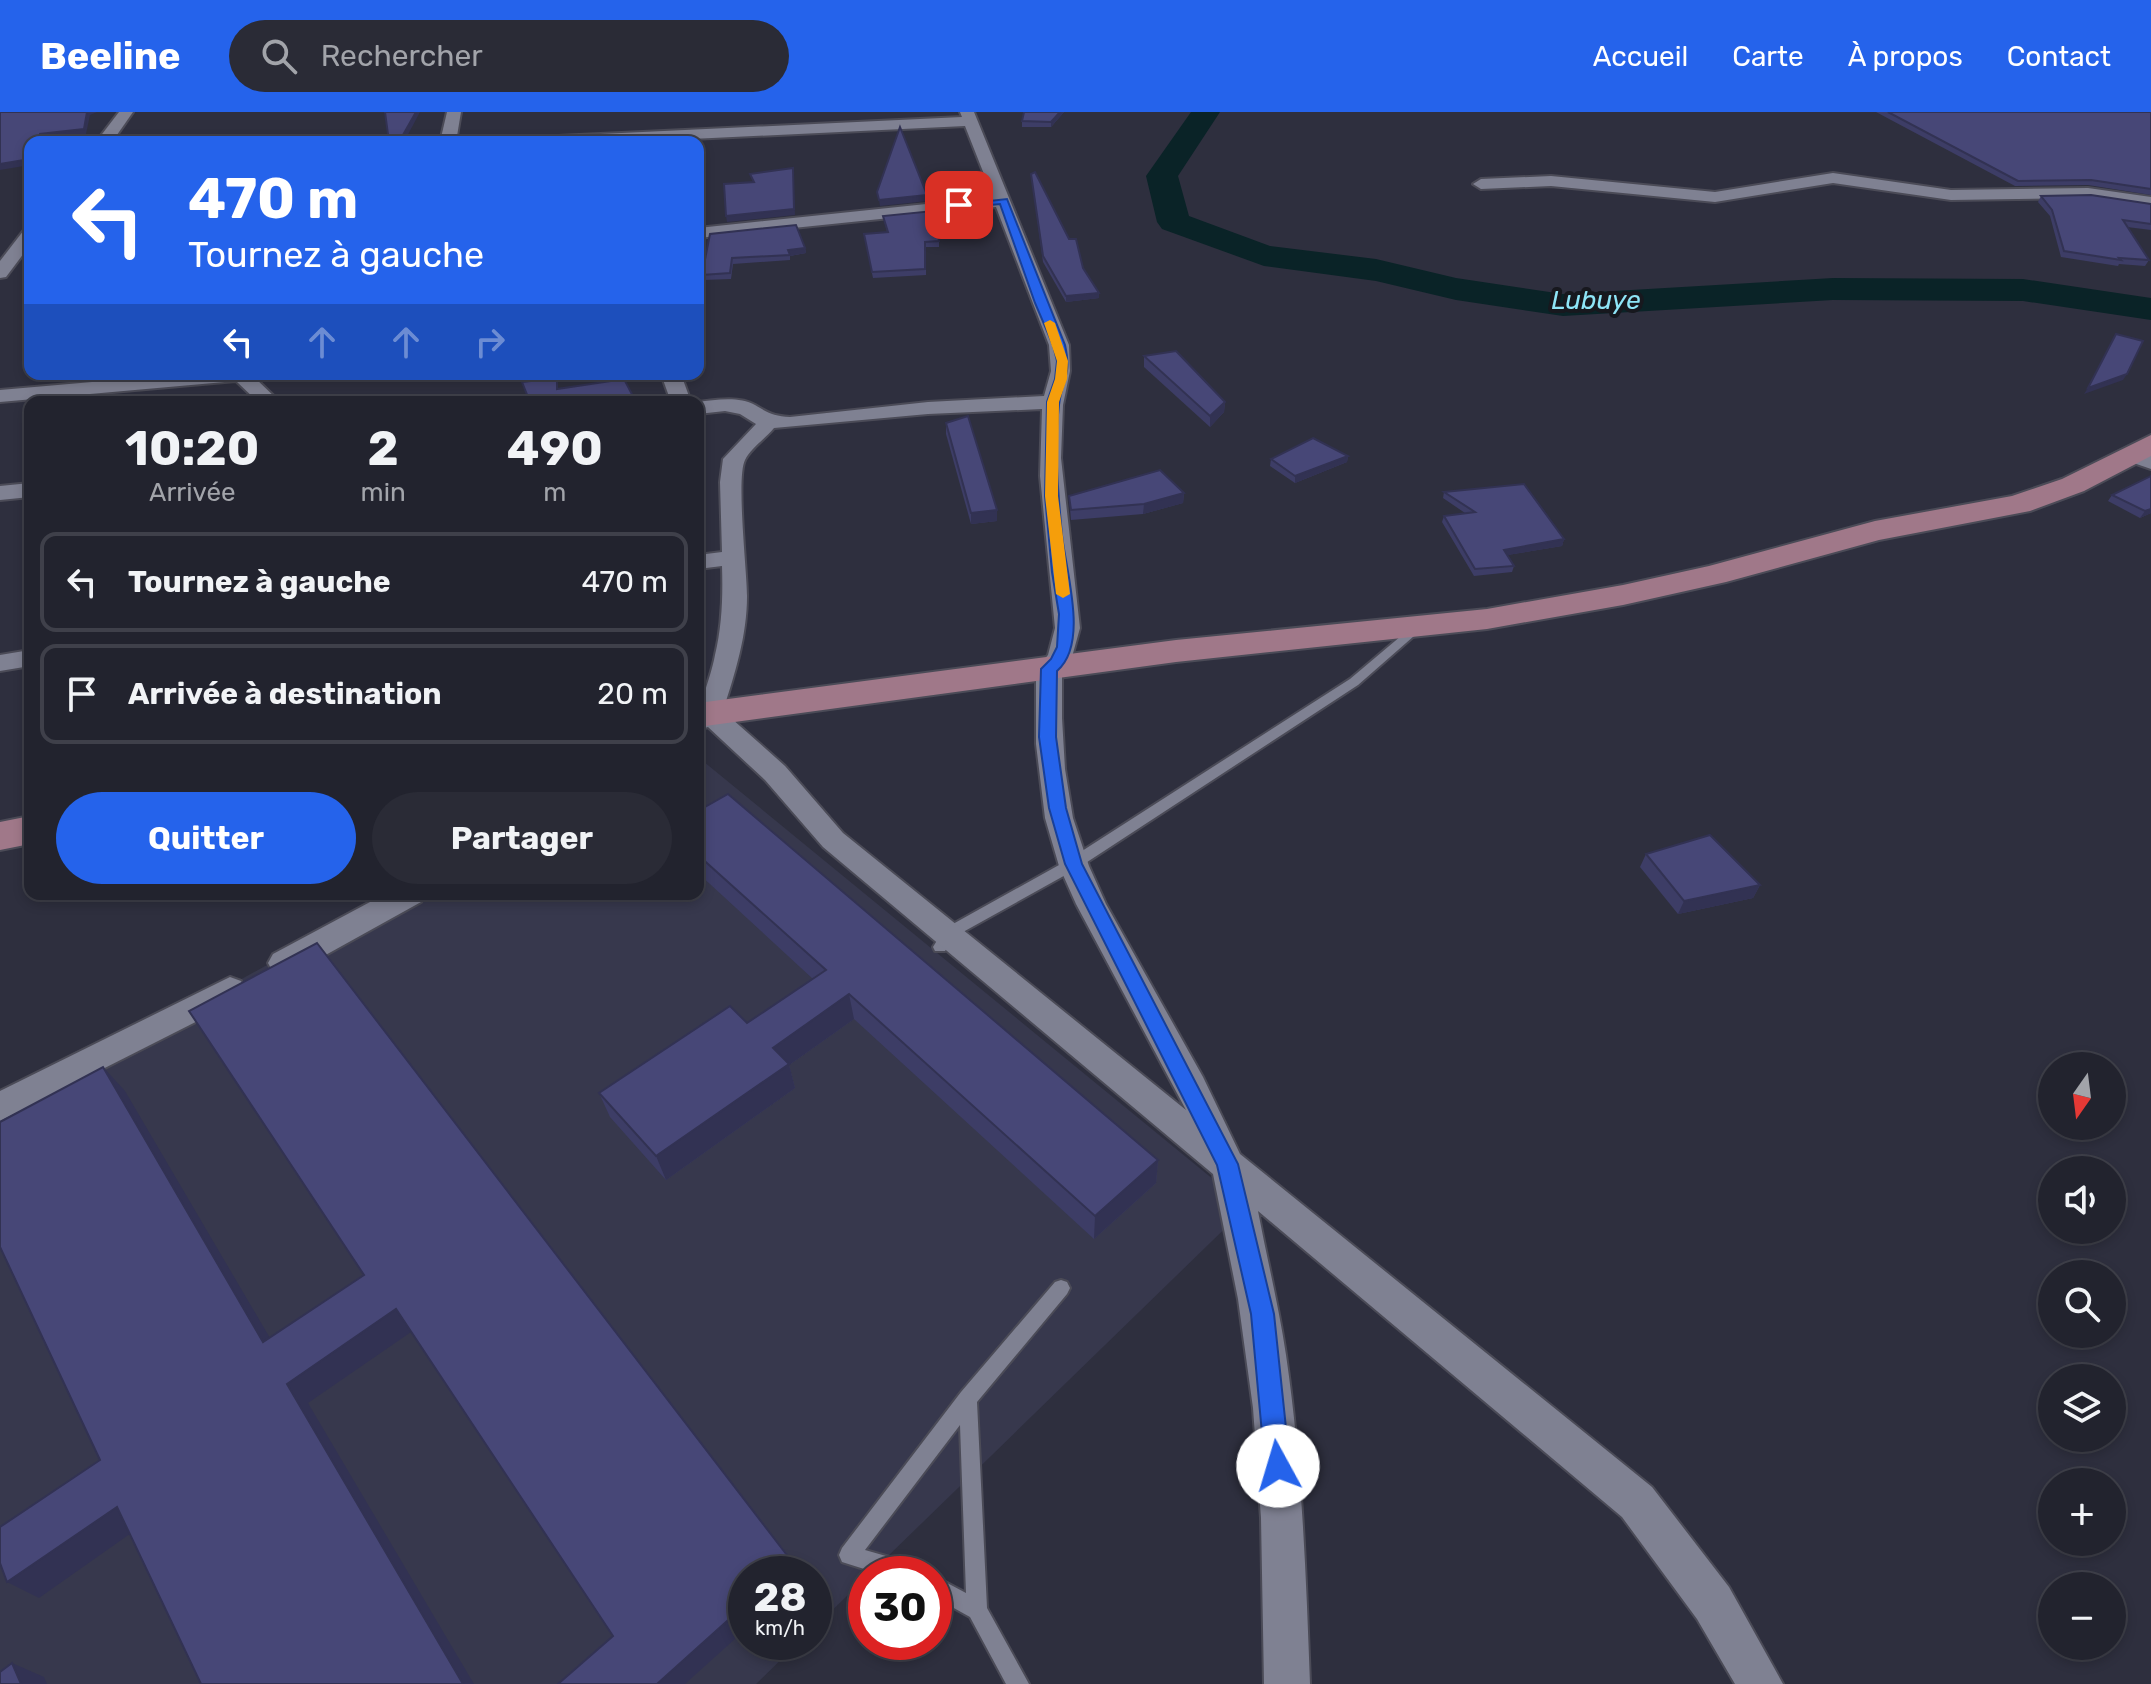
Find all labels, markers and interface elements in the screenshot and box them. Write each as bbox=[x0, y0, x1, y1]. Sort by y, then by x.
search box bbox=[229, 20, 789, 92]
text: Beeline bbox=[40, 33, 181, 79]
icon: search bbox=[257, 34, 301, 78]
text: Rechercher bbox=[321, 38, 483, 74]
text: Accueil bbox=[1593, 40, 1688, 73]
text: Carte bbox=[1732, 40, 1804, 73]
text: À propos bbox=[1848, 40, 1963, 73]
text: Contact bbox=[2007, 40, 2111, 73]
text: 470 m bbox=[188, 166, 358, 232]
icon: left bbox=[56, 168, 160, 272]
pin bbox=[925, 171, 993, 239]
icon: arrive bbox=[937, 183, 981, 227]
text: Tournez à gauche bbox=[188, 233, 484, 276]
water label: Lubuye bbox=[1551, 285, 1641, 316]
icon: left bbox=[216, 320, 260, 364]
icon: ahead bbox=[300, 320, 344, 364]
icon: ahead bbox=[384, 320, 428, 364]
icon: right bbox=[468, 320, 512, 364]
text: 10:20 bbox=[125, 420, 259, 477]
text: 2 bbox=[368, 420, 399, 477]
text: 490 bbox=[507, 420, 603, 477]
text: Arrivée bbox=[149, 477, 236, 508]
text: min bbox=[361, 477, 406, 508]
text: m bbox=[543, 477, 566, 508]
icon: left bbox=[60, 560, 104, 604]
text: Tournez à gauche bbox=[128, 564, 391, 600]
text: 470 m bbox=[581, 564, 668, 600]
icon: arrive bbox=[60, 672, 104, 716]
text: Arrivée à destination bbox=[128, 676, 442, 712]
text: 20 m bbox=[597, 676, 668, 712]
button: Quitter bbox=[56, 792, 356, 884]
button: Partager bbox=[372, 792, 672, 884]
north arrow bbox=[2038, 1052, 2126, 1140]
map controls bbox=[2038, 1052, 2126, 1660]
button: sound bbox=[2038, 1156, 2126, 1244]
button: search bbox=[2038, 1260, 2126, 1348]
button: layers bbox=[2038, 1364, 2126, 1452]
position arrow bbox=[1236, 1424, 1320, 1508]
button: + bbox=[2038, 1468, 2126, 1556]
speed limit sign: 30 bbox=[848, 1556, 952, 1660]
button: − bbox=[2038, 1572, 2126, 1660]
text: 28 bbox=[753, 1574, 807, 1621]
text: km/h bbox=[755, 1616, 805, 1640]

